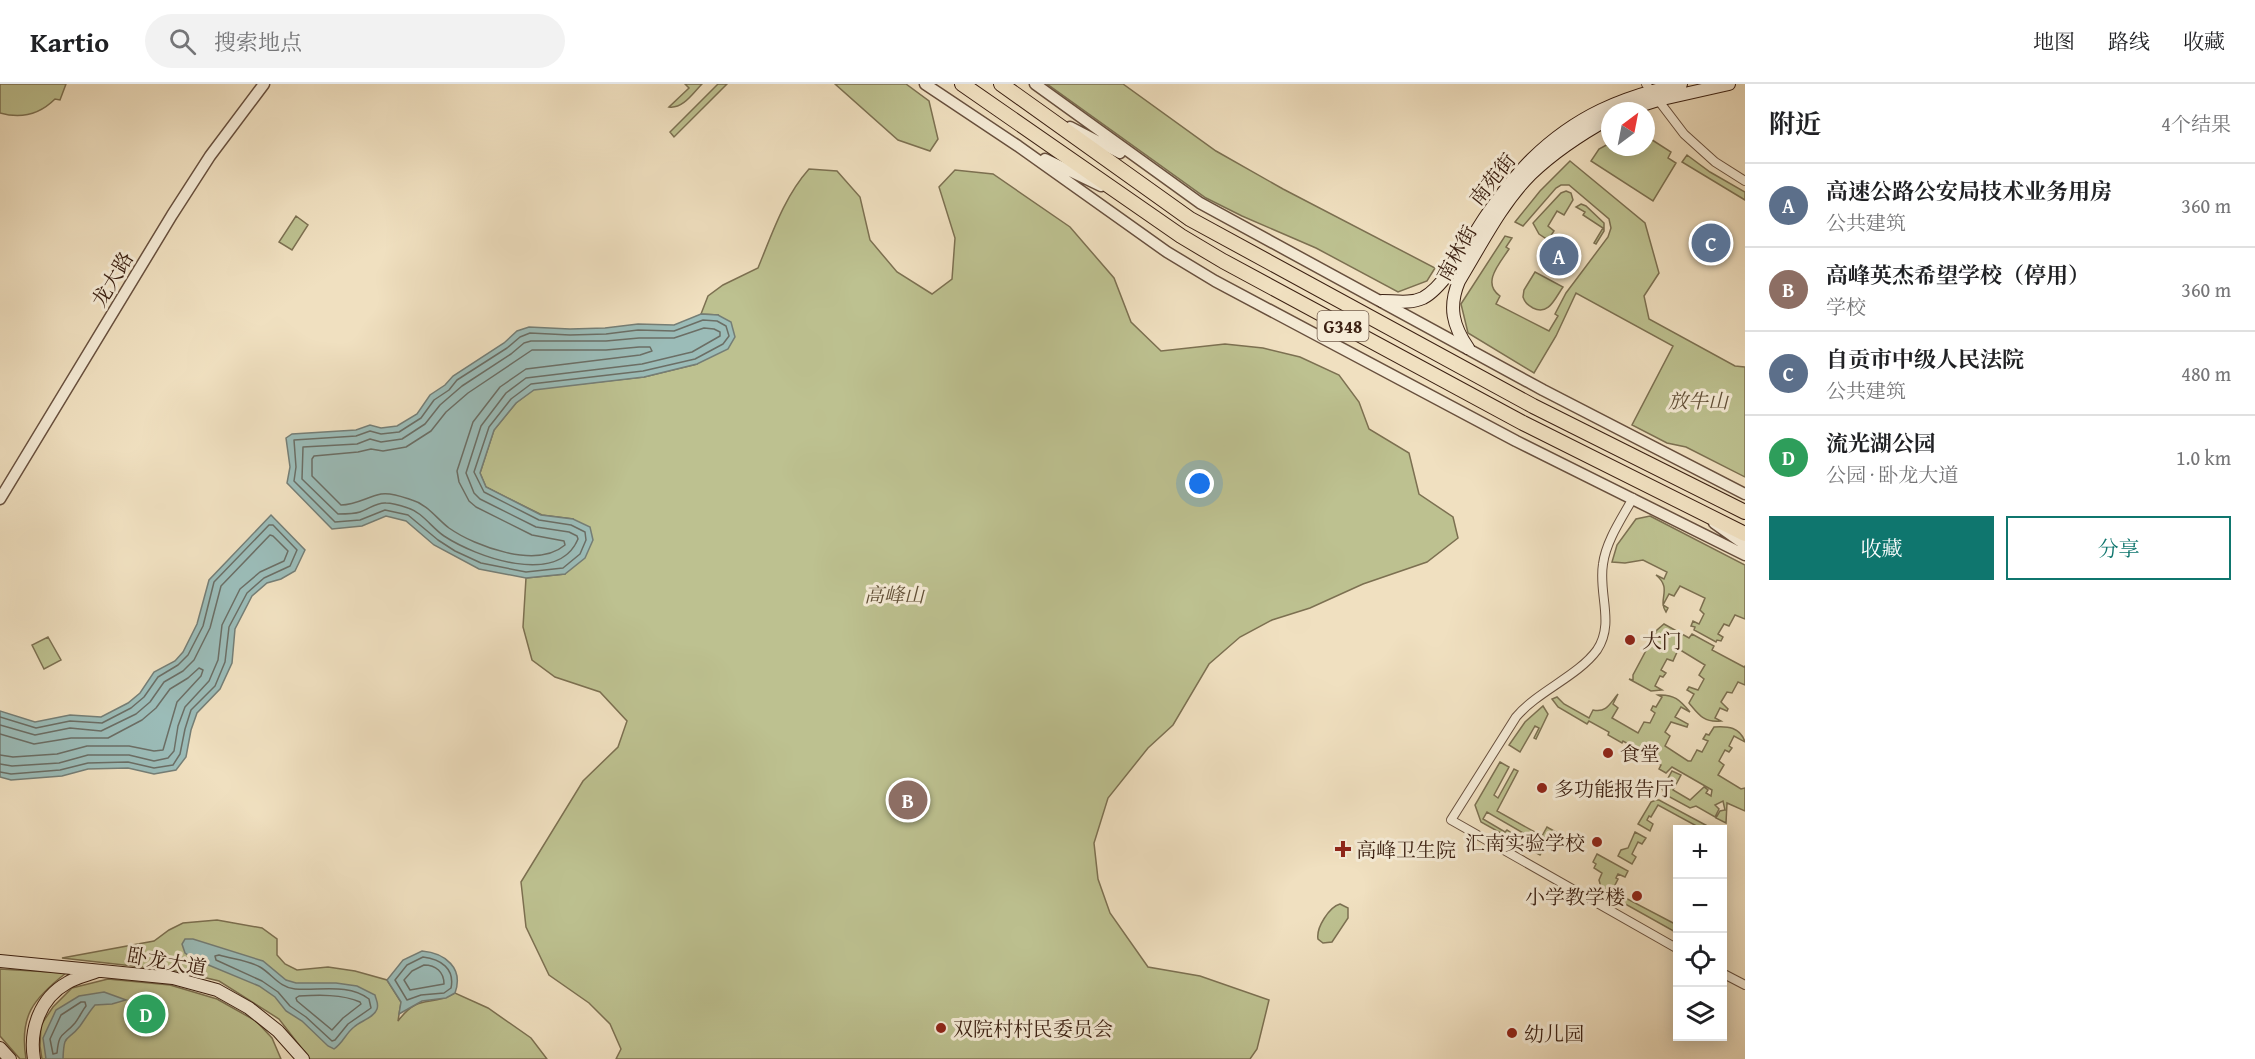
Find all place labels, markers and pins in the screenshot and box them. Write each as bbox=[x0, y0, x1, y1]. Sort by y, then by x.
pin: C bbox=[1692, 220, 1730, 266]
pin: A bbox=[1540, 234, 1578, 279]
place label: 大门 bbox=[1642, 626, 1682, 655]
marker: 大门 bbox=[1623, 633, 1637, 647]
place label: 食堂 bbox=[1620, 739, 1660, 768]
marker: 食堂 bbox=[1601, 746, 1615, 760]
place label: 多功能报告厅 bbox=[1554, 774, 1674, 803]
pin: B bbox=[888, 778, 928, 822]
marker: 多功能报告厅 bbox=[1535, 781, 1549, 795]
place label: 汇南实验学校 bbox=[1465, 828, 1585, 857]
place label: 高峰卫生院 bbox=[1356, 835, 1456, 864]
marker: 汇南实验学校 bbox=[1590, 835, 1604, 849]
marker: 高峰卫生院 bbox=[1334, 840, 1352, 858]
place label: 小学教学楼 bbox=[1525, 882, 1625, 911]
marker: 小学教学楼 bbox=[1630, 889, 1644, 903]
pin: D bbox=[126, 992, 166, 1036]
place label: 双院村村民委员会 bbox=[953, 1014, 1113, 1043]
place label: 幼儿园 bbox=[1524, 1019, 1584, 1048]
marker: 双院村村民委员会 bbox=[934, 1021, 948, 1035]
marker: 幼儿园 bbox=[1505, 1026, 1519, 1040]

